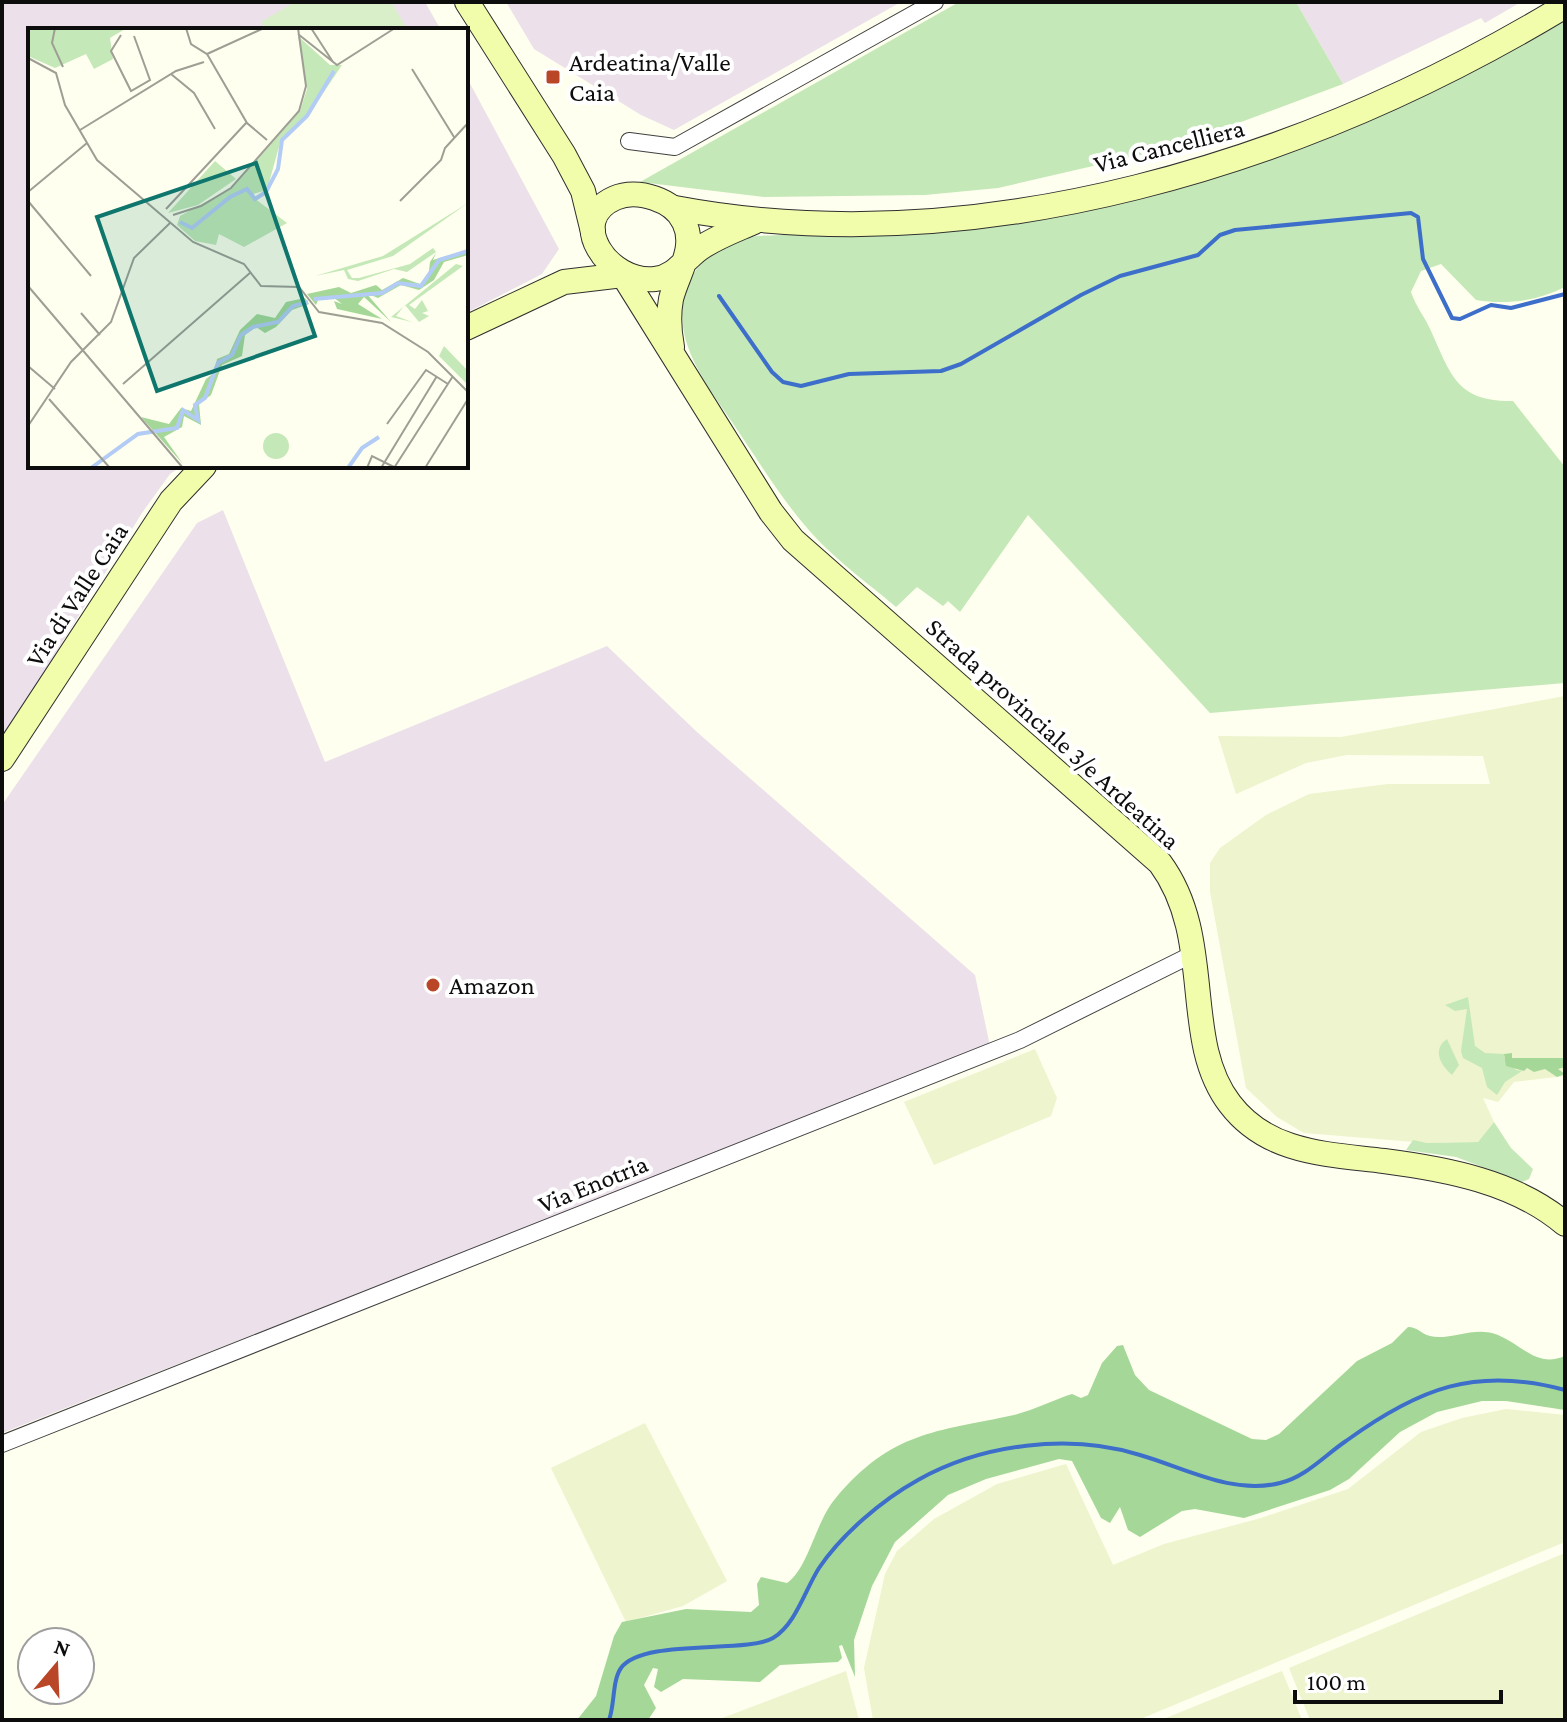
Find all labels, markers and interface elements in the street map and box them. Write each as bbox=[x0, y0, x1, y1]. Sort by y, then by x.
inset map bbox=[28, 28, 468, 468]
place label: Ardeatina/Valle Caia bbox=[569, 48, 731, 107]
marker: Ardeatina/Valle Caia bbox=[544, 68, 562, 86]
street label: Via Cancelliera bbox=[1091, 113, 1247, 179]
street label: Via di Valle Caia bbox=[20, 518, 134, 672]
street label: Strada provinciale 3/e Ardeatina bbox=[920, 613, 1186, 855]
place label: Amazon bbox=[449, 971, 535, 1000]
marker: Amazon bbox=[424, 976, 442, 994]
street label: Via Enotria bbox=[534, 1149, 652, 1219]
north arrow bbox=[16, 1626, 96, 1706]
text: N bbox=[51, 1633, 74, 1662]
scale bar bbox=[1295, 1654, 1501, 1704]
text: 100 m bbox=[1307, 1668, 1366, 1695]

